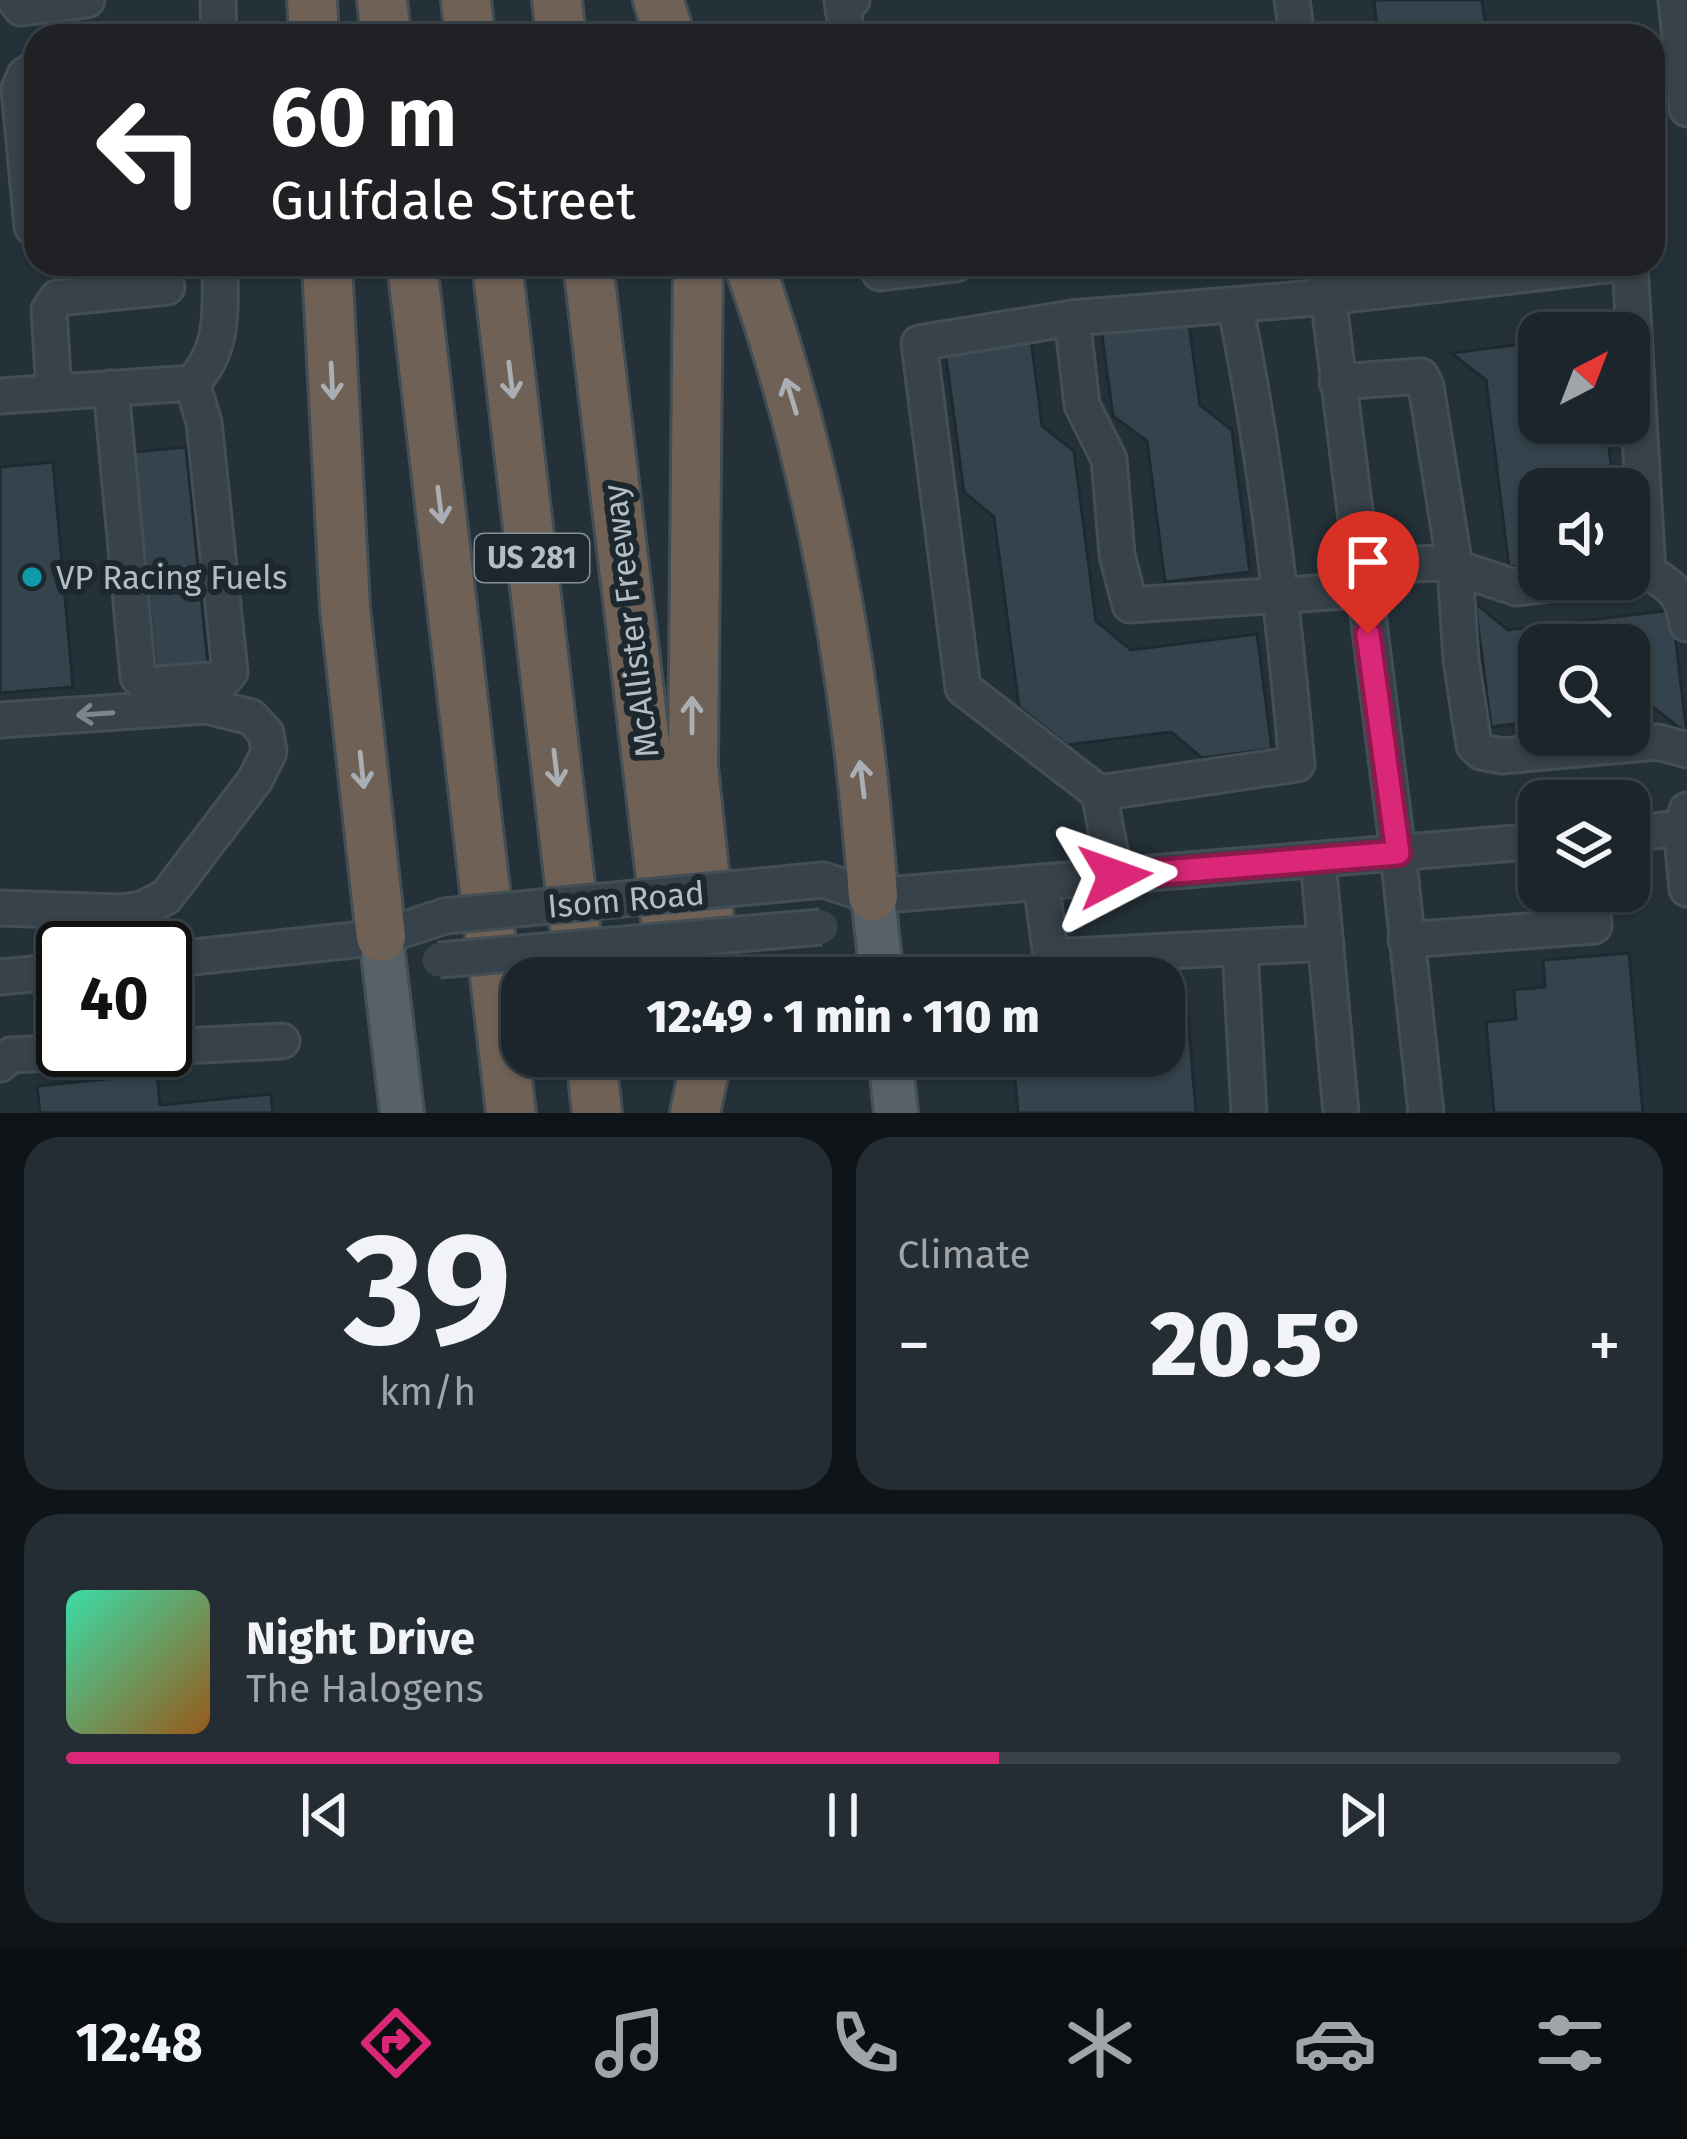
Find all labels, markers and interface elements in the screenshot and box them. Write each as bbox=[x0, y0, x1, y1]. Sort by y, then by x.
text: 60 m bbox=[270, 67, 457, 168]
icon: left bbox=[72, 72, 228, 228]
text: Gulfdale Street bbox=[270, 169, 636, 233]
north arrow bbox=[1518, 312, 1650, 444]
map controls bbox=[1518, 312, 1650, 912]
one-way arrow bbox=[500, 360, 522, 399]
one-way arrow bbox=[321, 361, 344, 400]
one-way arrow bbox=[779, 378, 801, 416]
button: sound bbox=[1518, 468, 1650, 600]
street label: McAllister Freeway bbox=[594, 482, 668, 760]
one-way arrow bbox=[429, 485, 451, 524]
pin bbox=[1317, 511, 1419, 634]
icon: arrive bbox=[1335, 529, 1401, 595]
road number: US 281 bbox=[475, 534, 589, 582]
place label: VP Racing Fuels bbox=[56, 558, 287, 598]
marker: VP Racing Fuels bbox=[19, 564, 45, 590]
button: search bbox=[1518, 624, 1650, 756]
one-way arrow bbox=[681, 696, 704, 735]
one-way arrow bbox=[76, 702, 115, 725]
one-way arrow bbox=[546, 747, 568, 786]
one-way arrow bbox=[351, 749, 374, 788]
one-way arrow bbox=[850, 760, 872, 799]
button: layers bbox=[1518, 780, 1650, 912]
position arrow bbox=[1052, 813, 1178, 939]
street label: Isom Road bbox=[546, 873, 706, 927]
speed limit sign: 40 bbox=[36, 921, 192, 1077]
text: 12:49 · 1 min · 110 m bbox=[646, 990, 1040, 1044]
text: 39 bbox=[344, 1197, 511, 1384]
text: Climate bbox=[898, 1232, 1031, 1278]
text: 20.5° bbox=[1150, 1291, 1368, 1399]
text: − bbox=[898, 1306, 931, 1385]
text: + bbox=[1588, 1306, 1621, 1385]
text: km/h bbox=[379, 1369, 476, 1415]
text: Night Drive bbox=[246, 1612, 475, 1666]
text: The Halogens bbox=[246, 1666, 484, 1712]
icon: previous bbox=[292, 1782, 358, 1848]
icon: pause bbox=[810, 1782, 876, 1848]
icon: next bbox=[1329, 1782, 1395, 1848]
icon: directions bbox=[354, 2001, 438, 2085]
icon: music bbox=[588, 2001, 672, 2085]
icon: phone bbox=[823, 2001, 907, 2085]
icon: climate bbox=[1058, 2001, 1142, 2085]
icon: car bbox=[1293, 2001, 1377, 2085]
icon: filters bbox=[1528, 2001, 1612, 2085]
text: 12:48 bbox=[75, 2011, 203, 2075]

